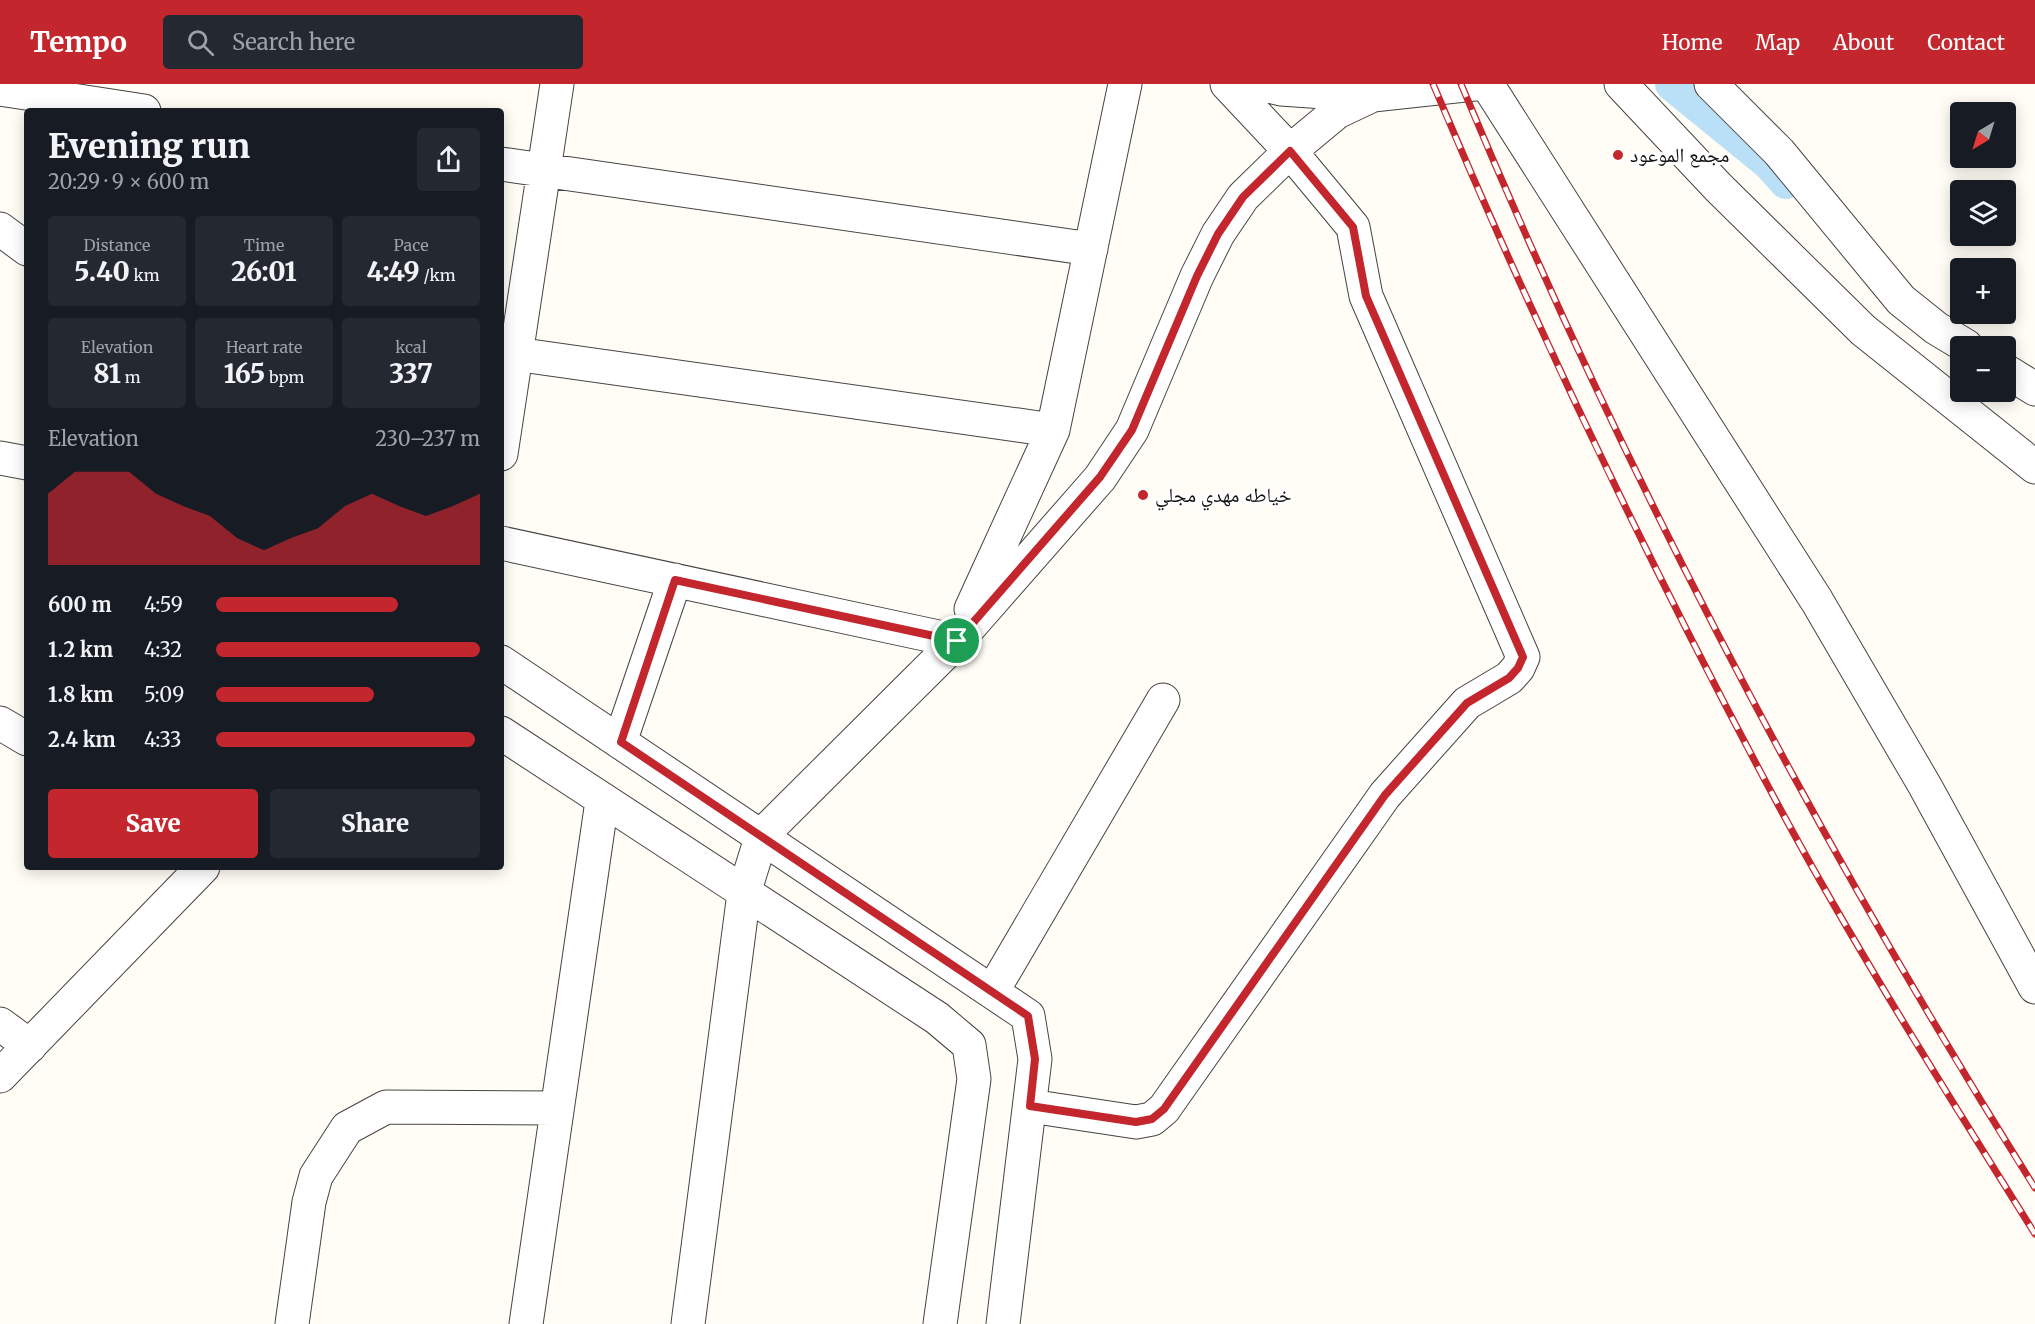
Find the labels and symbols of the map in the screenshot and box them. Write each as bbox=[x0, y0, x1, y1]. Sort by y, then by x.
north arrow bbox=[1950, 102, 2016, 168]
place label: مجمع الموعود bbox=[1630, 142, 1729, 168]
marker: مجمع الموعود bbox=[1611, 148, 1625, 162]
place label: خياطه مهدي مجلي bbox=[1155, 482, 1292, 511]
marker: خياطه مهدي مجلي bbox=[1136, 488, 1150, 502]
pin bbox=[931, 615, 982, 666]

